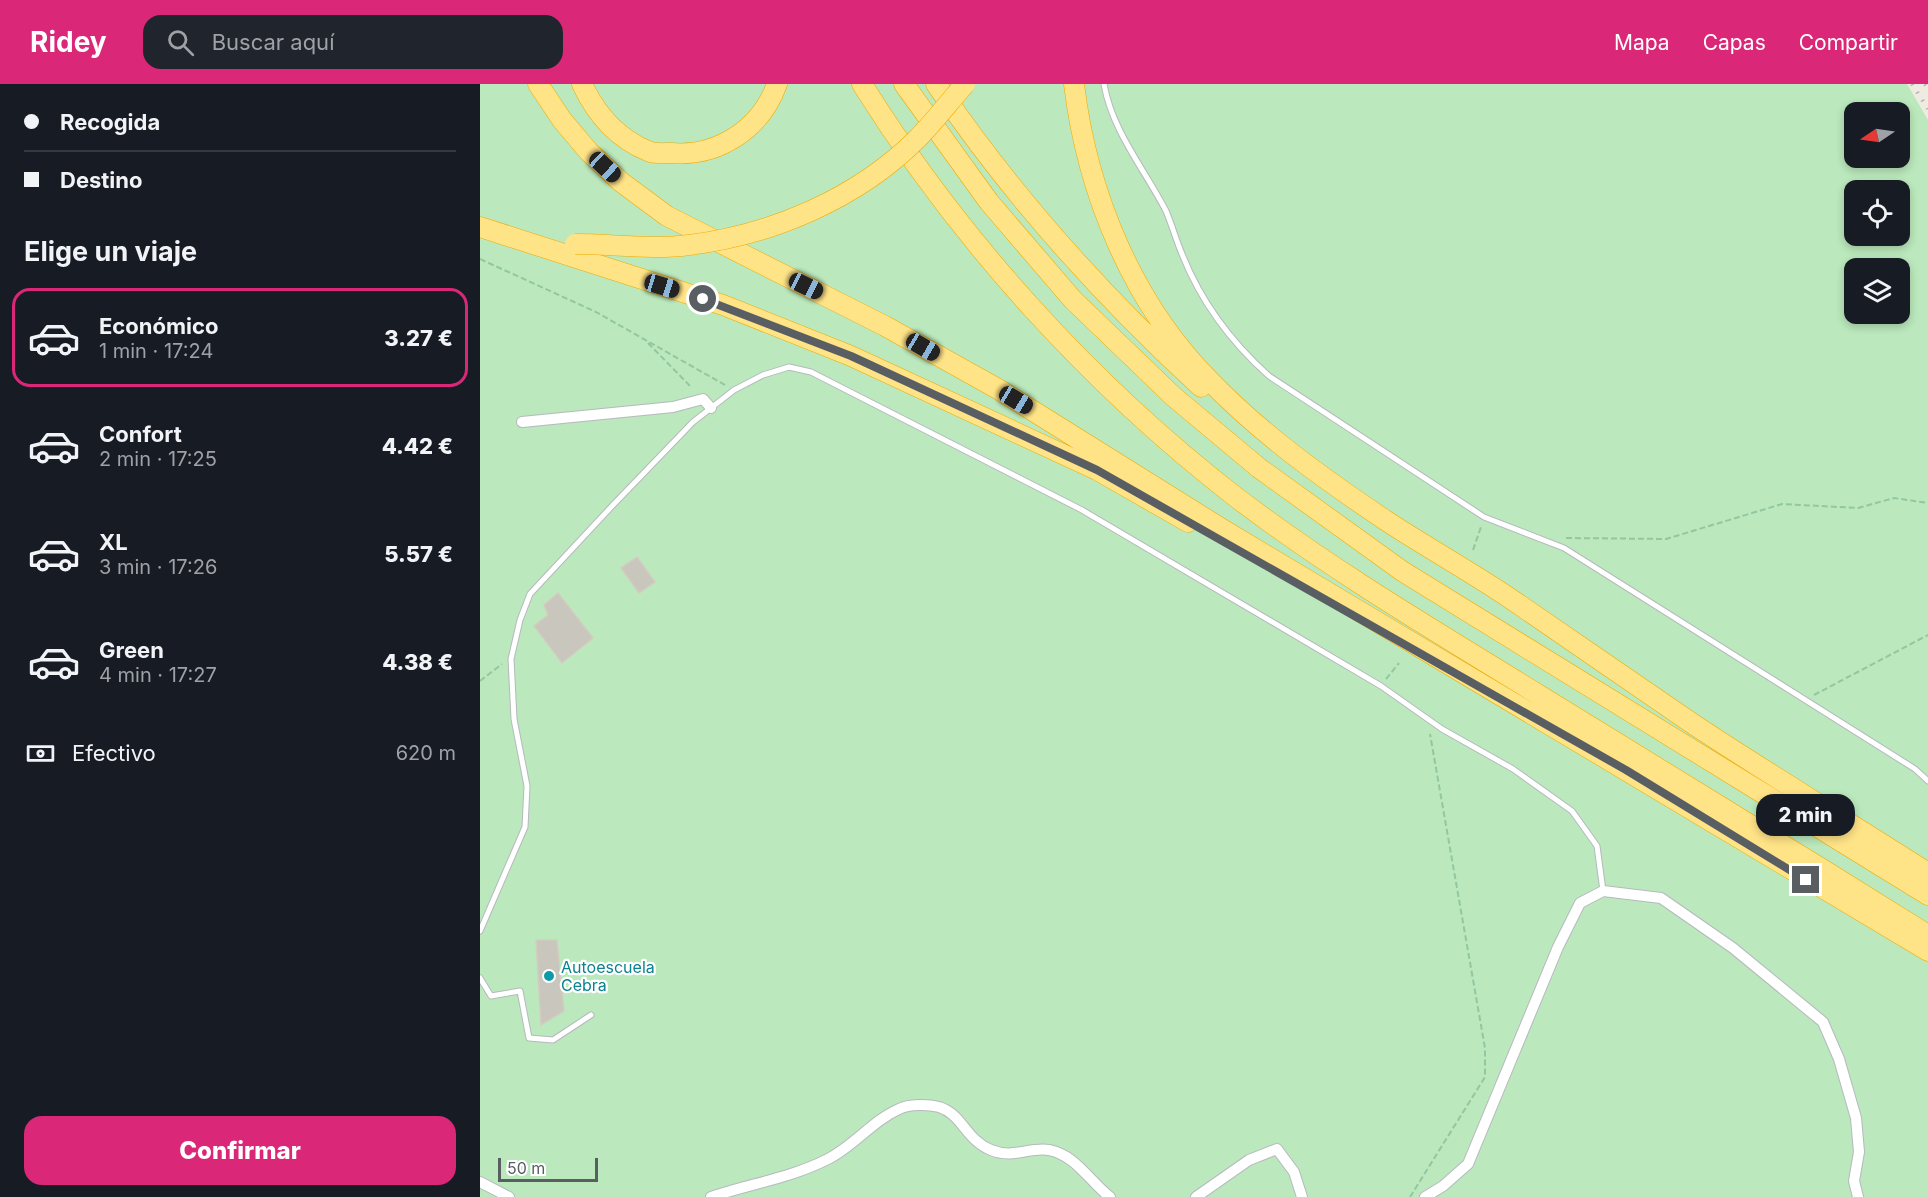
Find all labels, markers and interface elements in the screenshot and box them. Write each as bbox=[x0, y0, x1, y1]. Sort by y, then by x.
search box bbox=[143, 15, 563, 69]
text: Ridey bbox=[30, 25, 107, 59]
icon: search bbox=[164, 26, 197, 59]
text: Buscar aquí bbox=[212, 29, 334, 55]
text: Mapa bbox=[1614, 30, 1670, 55]
text: Capas bbox=[1703, 30, 1766, 55]
text: Compartir bbox=[1799, 30, 1898, 55]
north arrow bbox=[1844, 102, 1910, 168]
map controls bbox=[1844, 102, 1910, 324]
text: Recogida bbox=[60, 109, 160, 135]
car bbox=[586, 148, 624, 186]
text: Destino bbox=[60, 167, 143, 193]
button: locate bbox=[1844, 180, 1910, 246]
text: Elige un viaje bbox=[24, 235, 197, 268]
button: layers bbox=[1844, 258, 1910, 324]
car bbox=[786, 270, 826, 302]
car bbox=[642, 272, 682, 300]
route start bbox=[689, 285, 716, 312]
icon: car bbox=[27, 311, 81, 365]
text: Económico bbox=[99, 313, 218, 339]
text: 3.27 € bbox=[384, 325, 453, 351]
car bbox=[903, 330, 943, 364]
text: 1 min · 17:24 bbox=[99, 339, 213, 363]
car bbox=[996, 383, 1036, 417]
icon: car bbox=[27, 419, 81, 473]
text: Confort bbox=[99, 421, 182, 447]
text: 4.42 € bbox=[382, 433, 453, 459]
text: 2 min · 17:25 bbox=[99, 447, 217, 471]
icon: car bbox=[27, 527, 81, 581]
text: XL bbox=[99, 529, 128, 555]
text: 5.57 € bbox=[384, 541, 453, 567]
text: 3 min · 17:26 bbox=[99, 555, 217, 579]
icon: car bbox=[27, 635, 81, 689]
text: Green bbox=[99, 637, 164, 663]
text: 4.38 € bbox=[382, 649, 453, 675]
text: 4 min · 17:27 bbox=[99, 663, 217, 687]
icon: cash bbox=[24, 737, 57, 770]
text: Efectivo bbox=[72, 740, 156, 766]
text: 620 m bbox=[396, 741, 456, 765]
callout: 2 min bbox=[1756, 793, 1856, 835]
text: 2 min bbox=[1778, 803, 1833, 827]
route end bbox=[1792, 866, 1819, 893]
place label: Autoescuela Cebra bbox=[561, 957, 655, 995]
marker: Autoescuela Cebra bbox=[542, 969, 556, 983]
button: Confirmar bbox=[24, 1116, 456, 1185]
scale bar bbox=[498, 1155, 598, 1182]
text: 50 m bbox=[507, 1158, 545, 1178]

